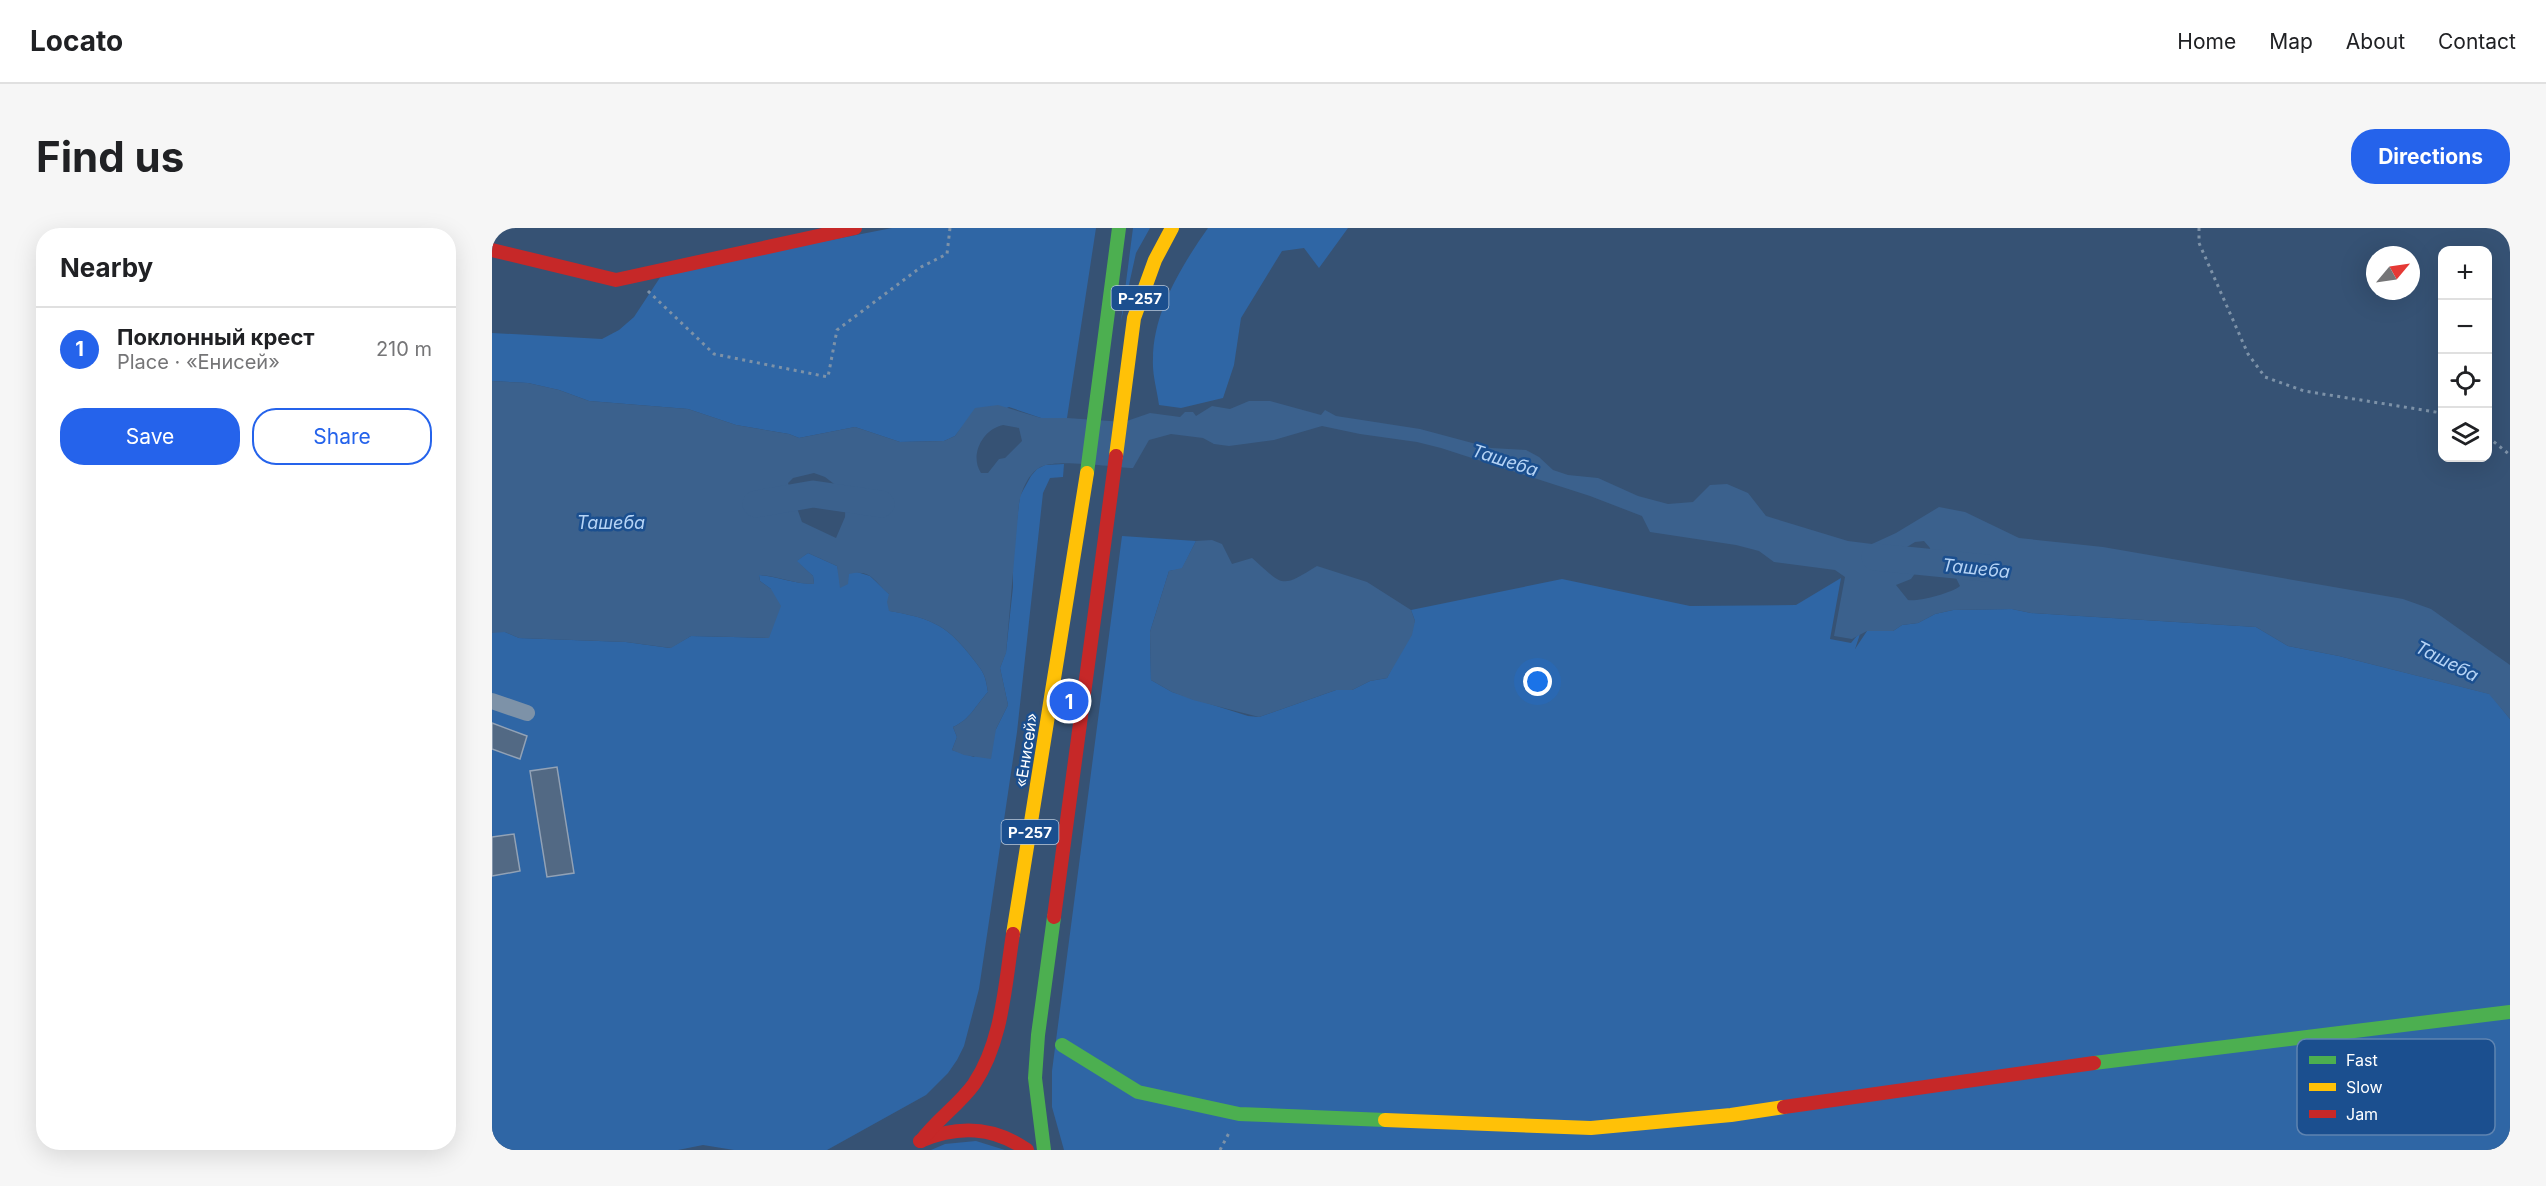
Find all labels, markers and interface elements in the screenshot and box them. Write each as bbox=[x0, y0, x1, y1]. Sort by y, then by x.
text: Locato bbox=[30, 24, 123, 58]
text: Home bbox=[2177, 29, 2236, 54]
text: Map bbox=[2269, 29, 2313, 54]
text: About bbox=[2346, 29, 2405, 54]
text: Contact bbox=[2438, 29, 2516, 54]
button: Directions bbox=[2351, 129, 2510, 184]
text: Find us bbox=[36, 131, 184, 182]
north arrow bbox=[2366, 246, 2420, 300]
map controls bbox=[2438, 246, 2492, 462]
button: + bbox=[2438, 246, 2492, 300]
text: Nearby bbox=[60, 252, 153, 283]
road number: Р-257 bbox=[1112, 286, 1168, 310]
button: − bbox=[2438, 300, 2492, 354]
text: Поклонный крест bbox=[117, 324, 315, 350]
text: 1 bbox=[75, 337, 84, 361]
text: 210 m bbox=[376, 337, 432, 361]
text: Place · «Енисей» bbox=[117, 350, 280, 374]
button: locate bbox=[2438, 354, 2492, 408]
button: Save bbox=[60, 408, 240, 465]
button: Share bbox=[252, 408, 432, 465]
button: layers bbox=[2438, 408, 2492, 462]
water label: Ташеба bbox=[1469, 439, 1541, 481]
water label: Ташеба bbox=[577, 512, 645, 533]
water label: Ташеба bbox=[1941, 554, 2011, 582]
water label: Ташеба bbox=[2412, 636, 2482, 686]
your location bbox=[1523, 667, 1552, 696]
pin: 1 bbox=[1050, 678, 1088, 724]
street label: «Енисей» bbox=[1010, 711, 1042, 789]
road number: Р-257 bbox=[1002, 820, 1058, 844]
legend bbox=[2297, 1039, 2495, 1135]
text: Fast bbox=[2346, 1050, 2378, 1070]
text: Slow bbox=[2346, 1077, 2383, 1097]
text: Jam bbox=[2346, 1104, 2378, 1124]

